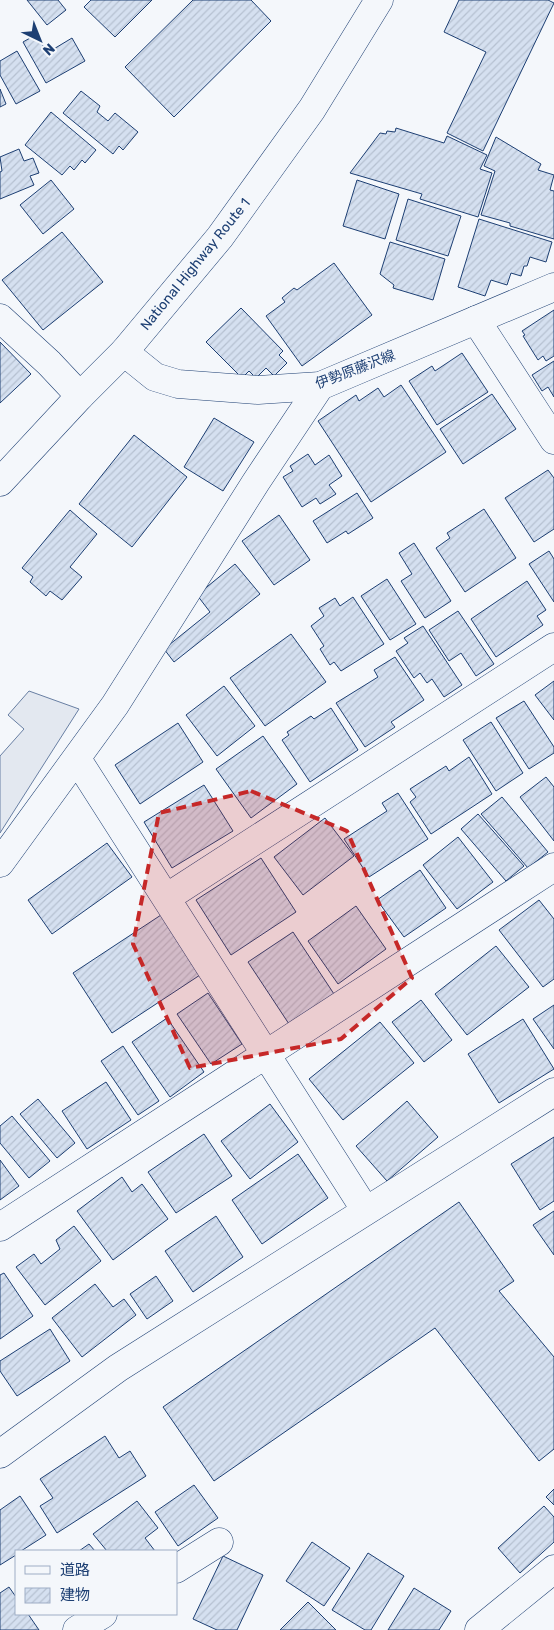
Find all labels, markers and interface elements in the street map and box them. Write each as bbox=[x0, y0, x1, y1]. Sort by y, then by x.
north arrow bbox=[15, 15, 65, 65]
text: N bbox=[39, 39, 58, 59]
street label: National Highway Route 1 bbox=[137, 195, 254, 334]
street label: 伊勢原藤沢線 bbox=[313, 346, 397, 392]
legend bbox=[15, 1550, 178, 1615]
text: 道路 bbox=[60, 1561, 90, 1579]
text: 建物 bbox=[60, 1586, 90, 1604]

